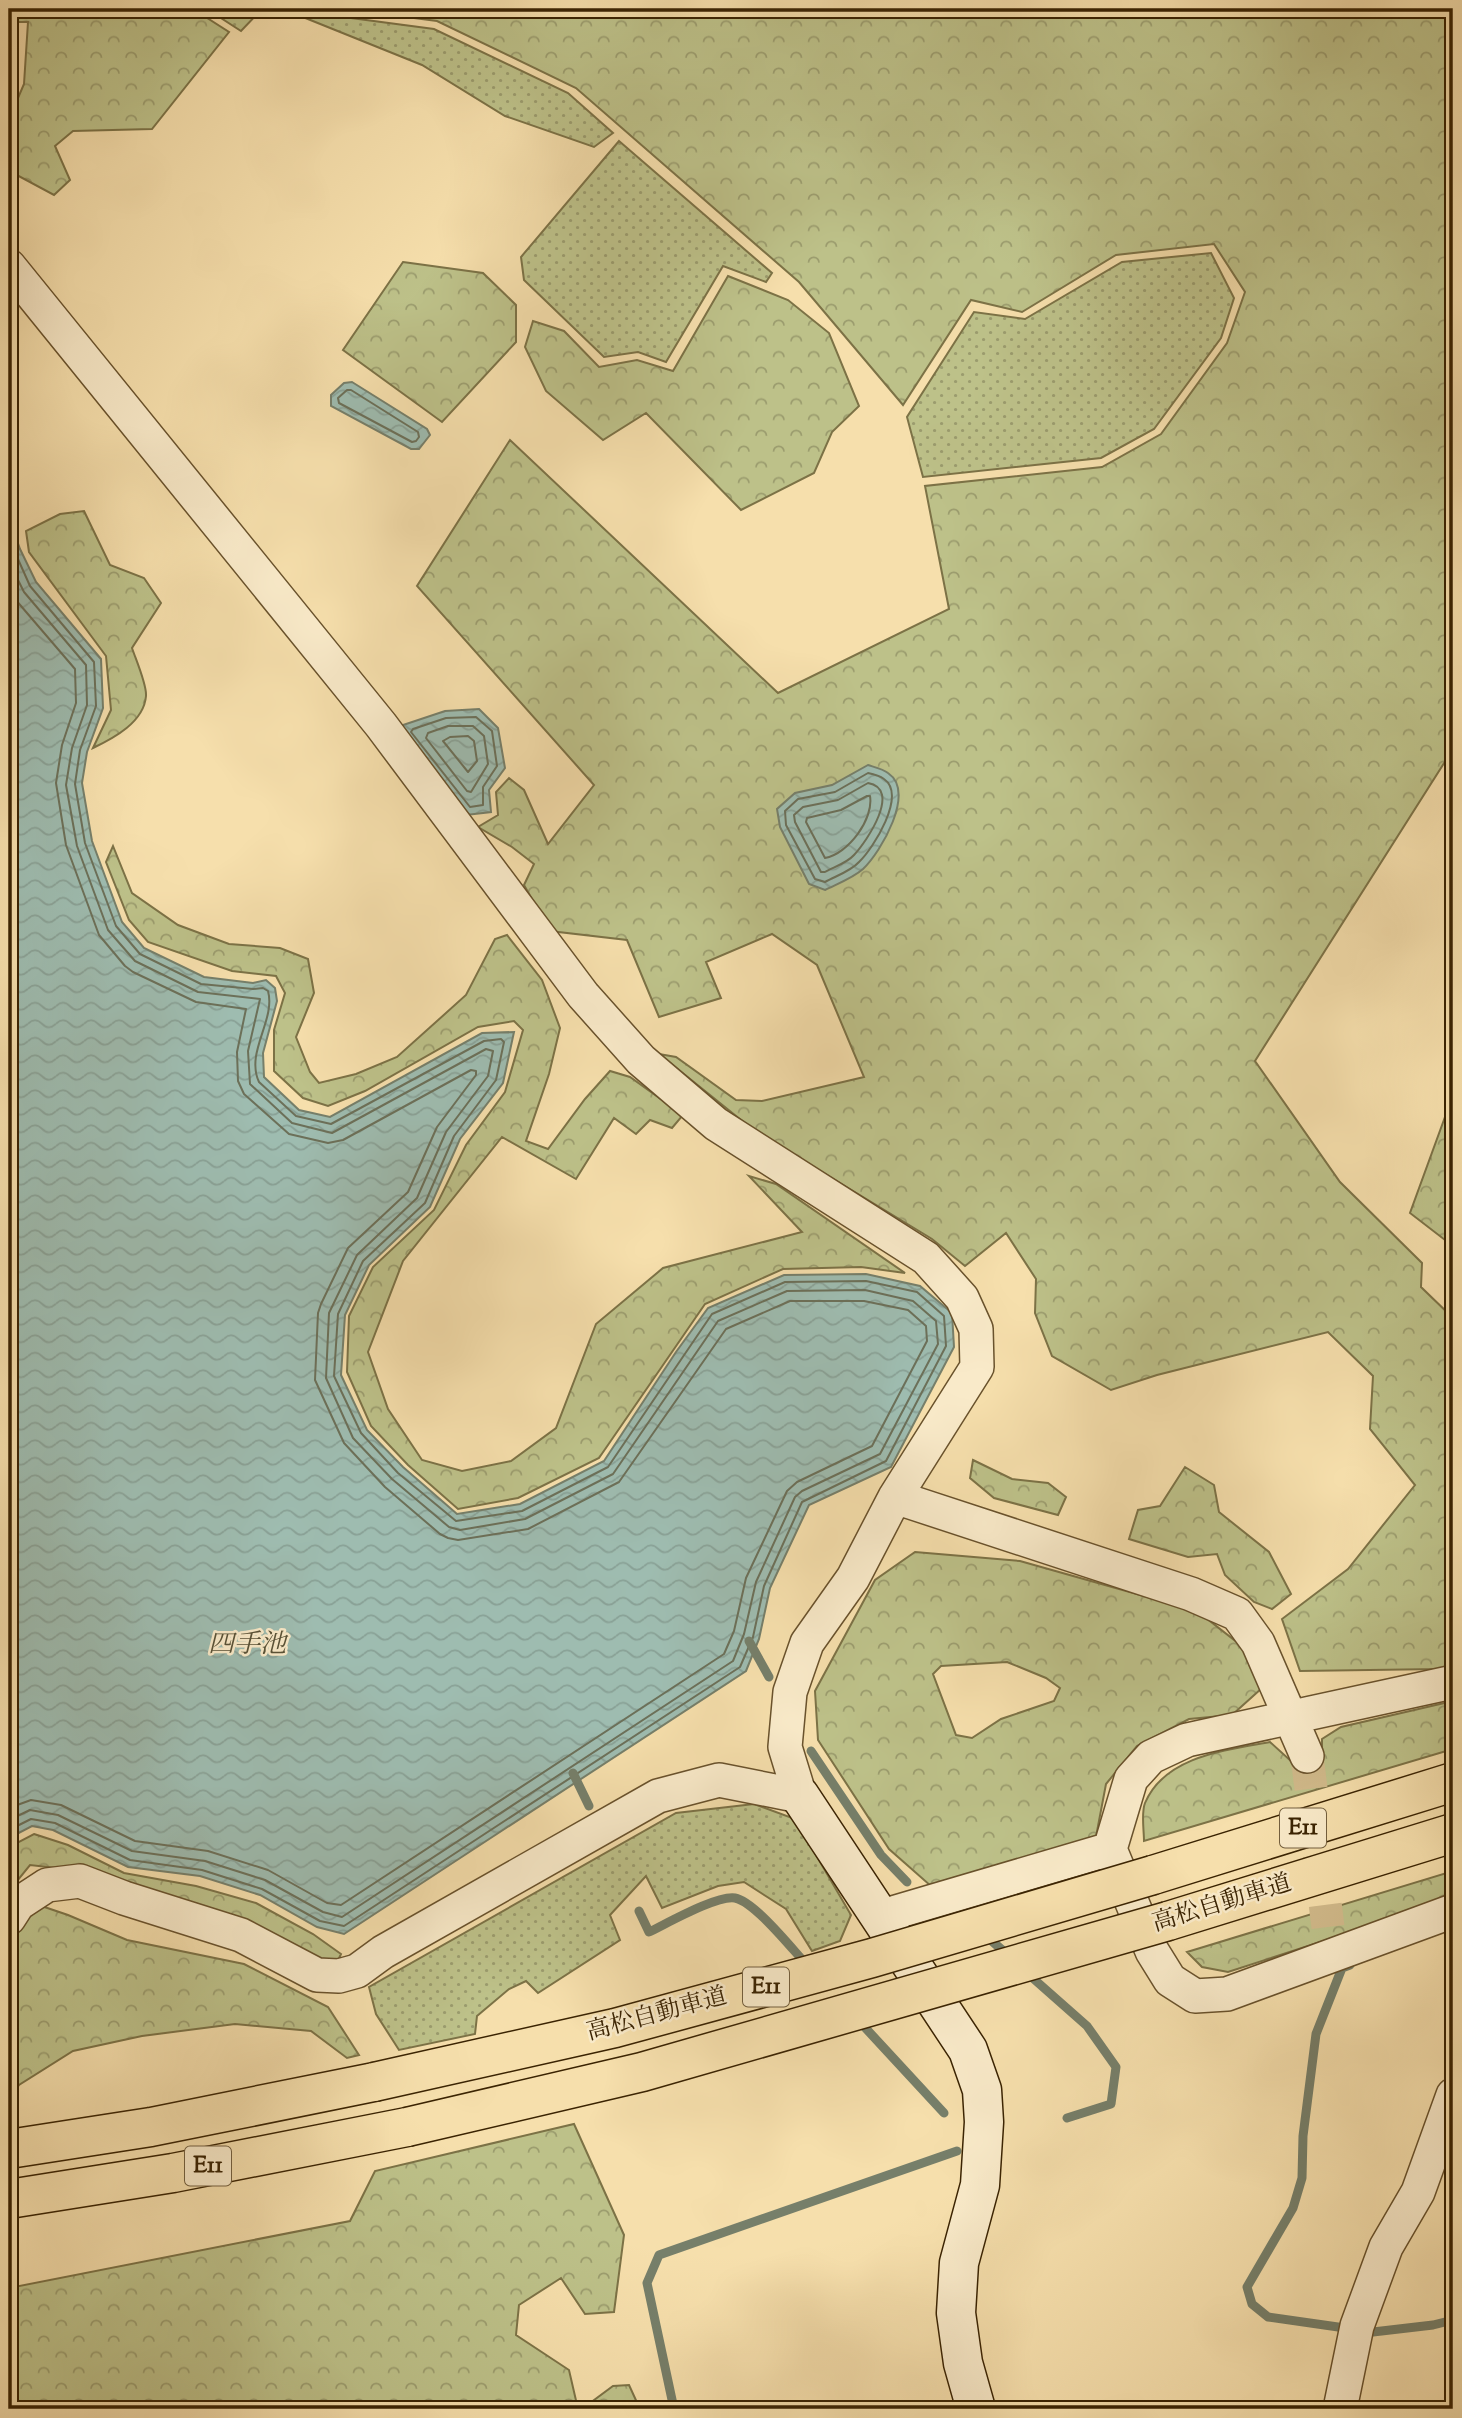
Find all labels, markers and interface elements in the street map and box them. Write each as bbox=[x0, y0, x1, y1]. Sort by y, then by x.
water label: 四手池 bbox=[208, 1627, 289, 1664]
road number: E11 bbox=[1280, 1809, 1326, 1848]
street label: 高松自動車道 bbox=[1148, 1867, 1296, 1941]
road number: E11 bbox=[743, 1968, 789, 2006]
street label: 高松自動車道 bbox=[583, 1980, 731, 2050]
road number: E11 bbox=[185, 2146, 231, 2186]

